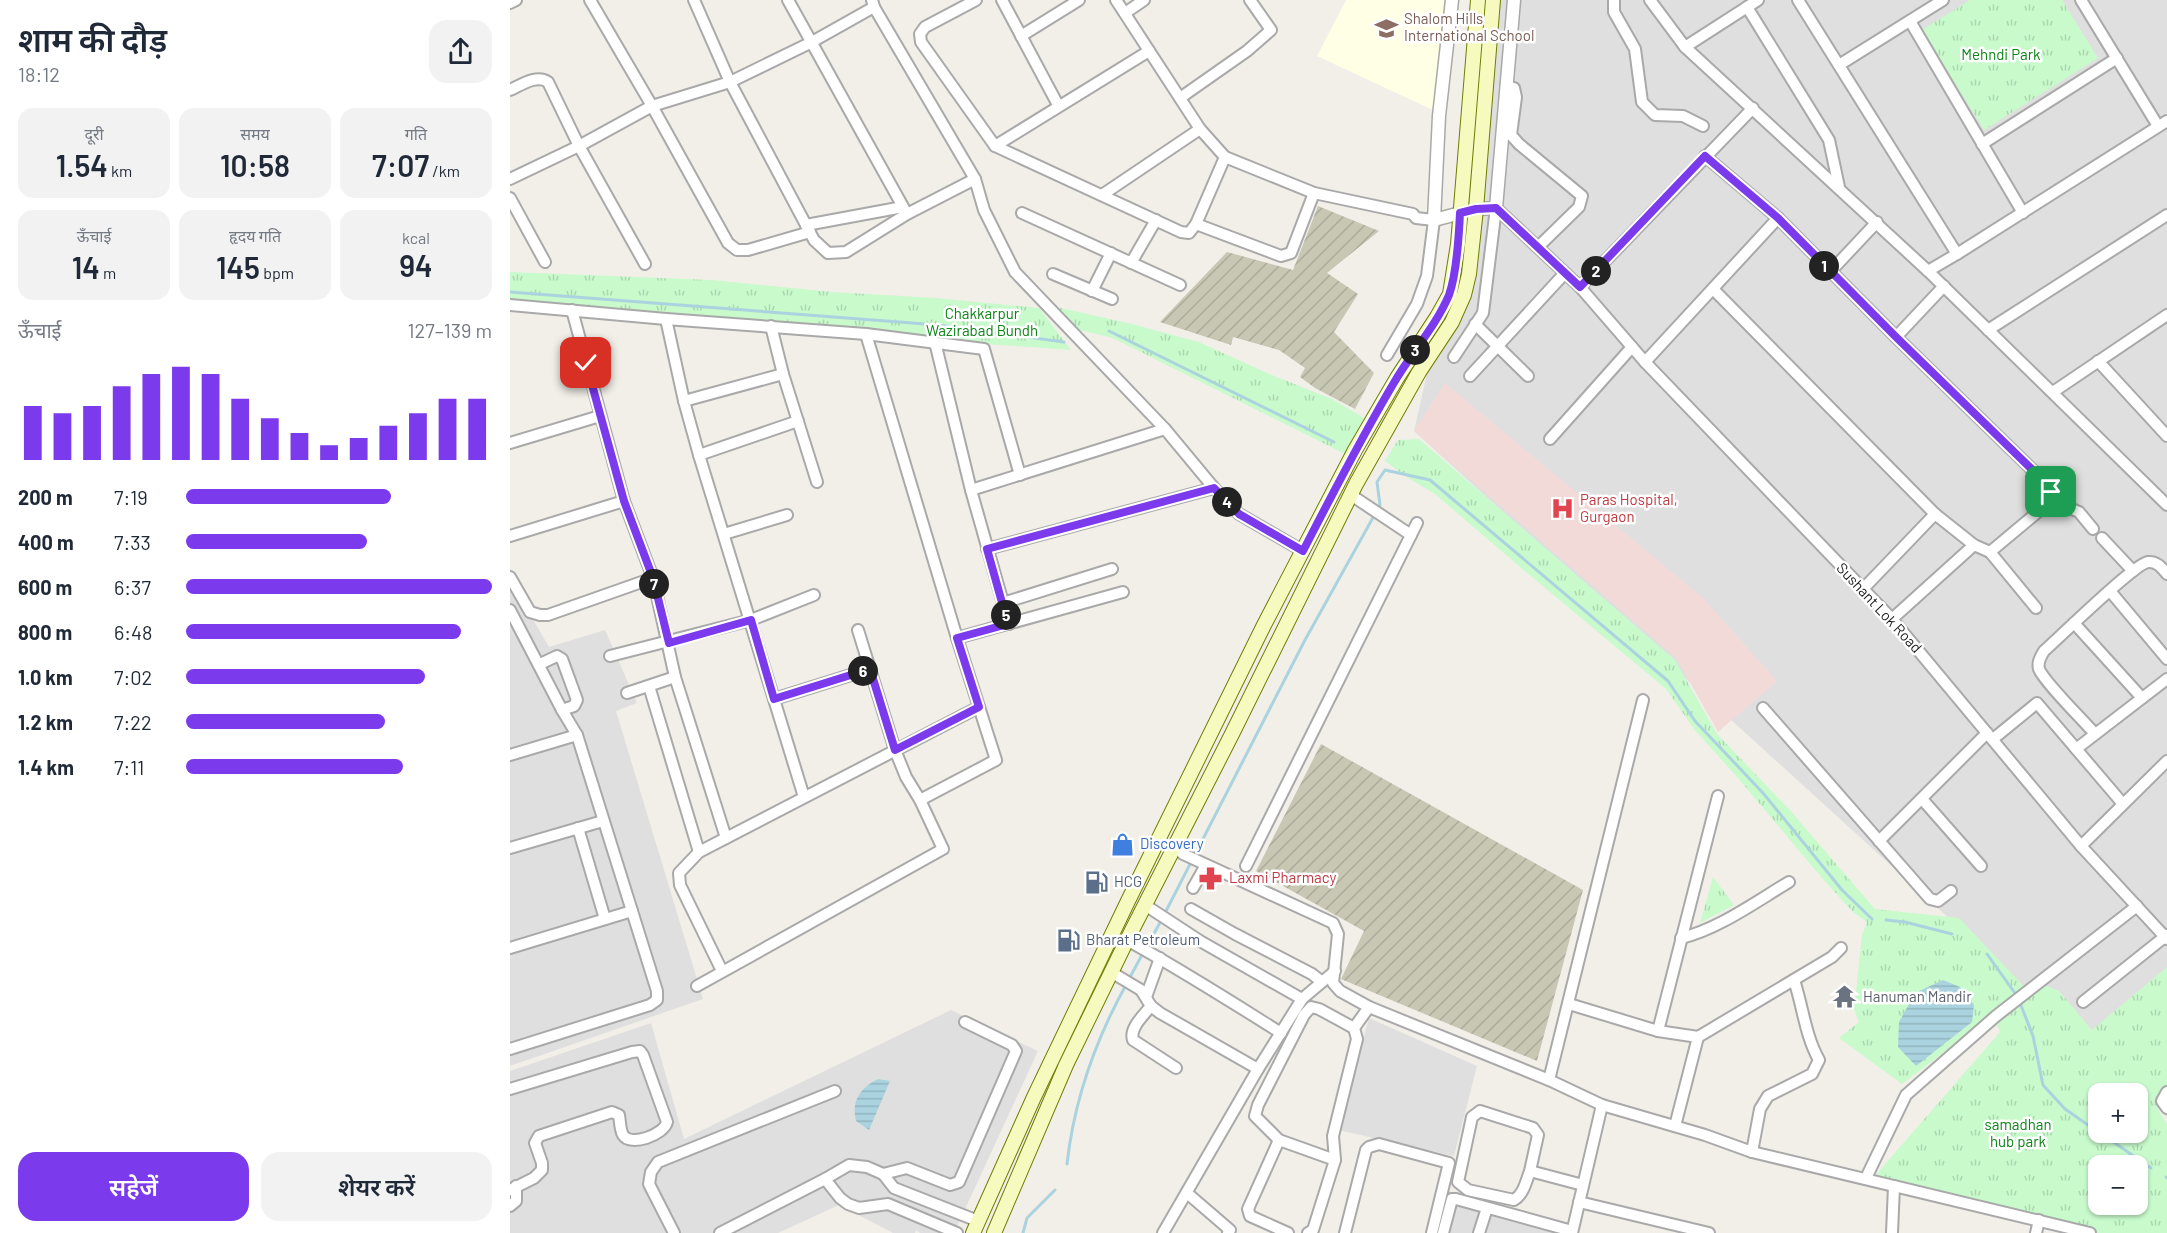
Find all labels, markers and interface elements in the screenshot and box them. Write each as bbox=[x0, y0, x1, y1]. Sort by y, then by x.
place label: Shalom Hills International School bbox=[1404, 9, 1534, 44]
school or university icon: Shalom Hills International School bbox=[1373, 15, 1399, 41]
text: शाम की दौड़ bbox=[18, 19, 167, 59]
button: share bbox=[429, 20, 492, 83]
park label: Mehndi Park bbox=[1961, 45, 2041, 63]
text: 18:12 bbox=[18, 62, 60, 86]
text: दूरी bbox=[84, 124, 104, 143]
text: समय bbox=[240, 124, 270, 143]
text: गति bbox=[405, 124, 427, 143]
text: 1.54 bbox=[56, 147, 108, 183]
text: 10:58 bbox=[220, 147, 290, 183]
text: 7:07 bbox=[372, 147, 429, 183]
text: km bbox=[108, 161, 132, 180]
text: /km bbox=[429, 161, 460, 180]
text: ऊँचाई bbox=[77, 226, 111, 245]
text: हृदय गति bbox=[229, 226, 281, 245]
text: kcal bbox=[402, 228, 430, 247]
text: 94 bbox=[399, 247, 433, 283]
text: 14 bbox=[72, 249, 100, 285]
text: 145 bbox=[216, 249, 260, 285]
pin: 1 bbox=[1809, 251, 1839, 281]
pin: 2 bbox=[1581, 256, 1611, 286]
text: 1 bbox=[1821, 256, 1827, 275]
text: 2 bbox=[1592, 261, 1600, 280]
text: m bbox=[100, 263, 116, 282]
text: bpm bbox=[260, 263, 294, 282]
park label: Chakkarpur Wazirabad Bundh bbox=[926, 304, 1038, 339]
text: ऊँचाई bbox=[18, 318, 61, 342]
text: 127–139 m bbox=[408, 318, 492, 342]
pin: 3 bbox=[1400, 335, 1430, 365]
pin bbox=[560, 337, 611, 388]
text: 3 bbox=[1411, 340, 1419, 359]
icon: check bbox=[569, 346, 602, 379]
pin bbox=[2025, 466, 2076, 517]
icon: arrive bbox=[2034, 475, 2067, 508]
text: 200 m bbox=[18, 485, 73, 509]
text: 7:19 bbox=[114, 485, 148, 509]
pin: 4 bbox=[1212, 487, 1242, 517]
place label: Paras Hospital, Gurgaon bbox=[1580, 490, 1678, 525]
text: 4 bbox=[1222, 492, 1232, 511]
hospital icon: Paras Hospital, Gurgaon bbox=[1549, 496, 1575, 522]
text: 400 m bbox=[18, 530, 74, 554]
text: 7:33 bbox=[114, 530, 151, 554]
street label: Sushant Lok Road bbox=[1833, 559, 1926, 656]
pin: 7 bbox=[639, 569, 669, 599]
text: 7 bbox=[650, 574, 658, 593]
text: 600 m bbox=[18, 575, 72, 599]
text: 6:37 bbox=[114, 575, 151, 599]
pin: 5 bbox=[991, 600, 1021, 630]
text: 5 bbox=[1002, 605, 1010, 624]
text: 800 m bbox=[18, 620, 72, 644]
text: 6:48 bbox=[114, 620, 153, 644]
pin: 6 bbox=[848, 656, 878, 686]
text: 6 bbox=[859, 661, 867, 680]
text: 1.0 km bbox=[18, 665, 73, 689]
text: 7:02 bbox=[114, 665, 152, 689]
text: 1.2 km bbox=[18, 710, 73, 734]
text: 7:22 bbox=[114, 710, 152, 734]
text: 1.4 km bbox=[18, 755, 74, 779]
text: 7:11 bbox=[114, 755, 144, 779]
shop icon: Discovery bbox=[1109, 831, 1135, 857]
place label: Discovery bbox=[1140, 834, 1204, 852]
pharmacy icon: Laxmi Pharmacy bbox=[1198, 865, 1224, 891]
place label: Laxmi Pharmacy bbox=[1229, 868, 1336, 886]
fuel station icon: HCG bbox=[1083, 869, 1109, 895]
place label: HCG bbox=[1114, 872, 1142, 890]
fuel station icon: Bharat Petroleum bbox=[1055, 927, 1081, 953]
place label: Bharat Petroleum bbox=[1086, 930, 1200, 948]
temple icon: Hanuman Mandir bbox=[1832, 984, 1858, 1010]
place label: Hanuman Mandir bbox=[1863, 987, 1972, 1005]
map controls bbox=[2088, 1083, 2148, 1215]
button: + bbox=[2088, 1083, 2148, 1143]
park label: samadhan hub park bbox=[1985, 1115, 2051, 1150]
button: सहेजें bbox=[18, 1152, 249, 1221]
button: शेयर करें bbox=[261, 1152, 492, 1221]
button: − bbox=[2088, 1155, 2148, 1215]

